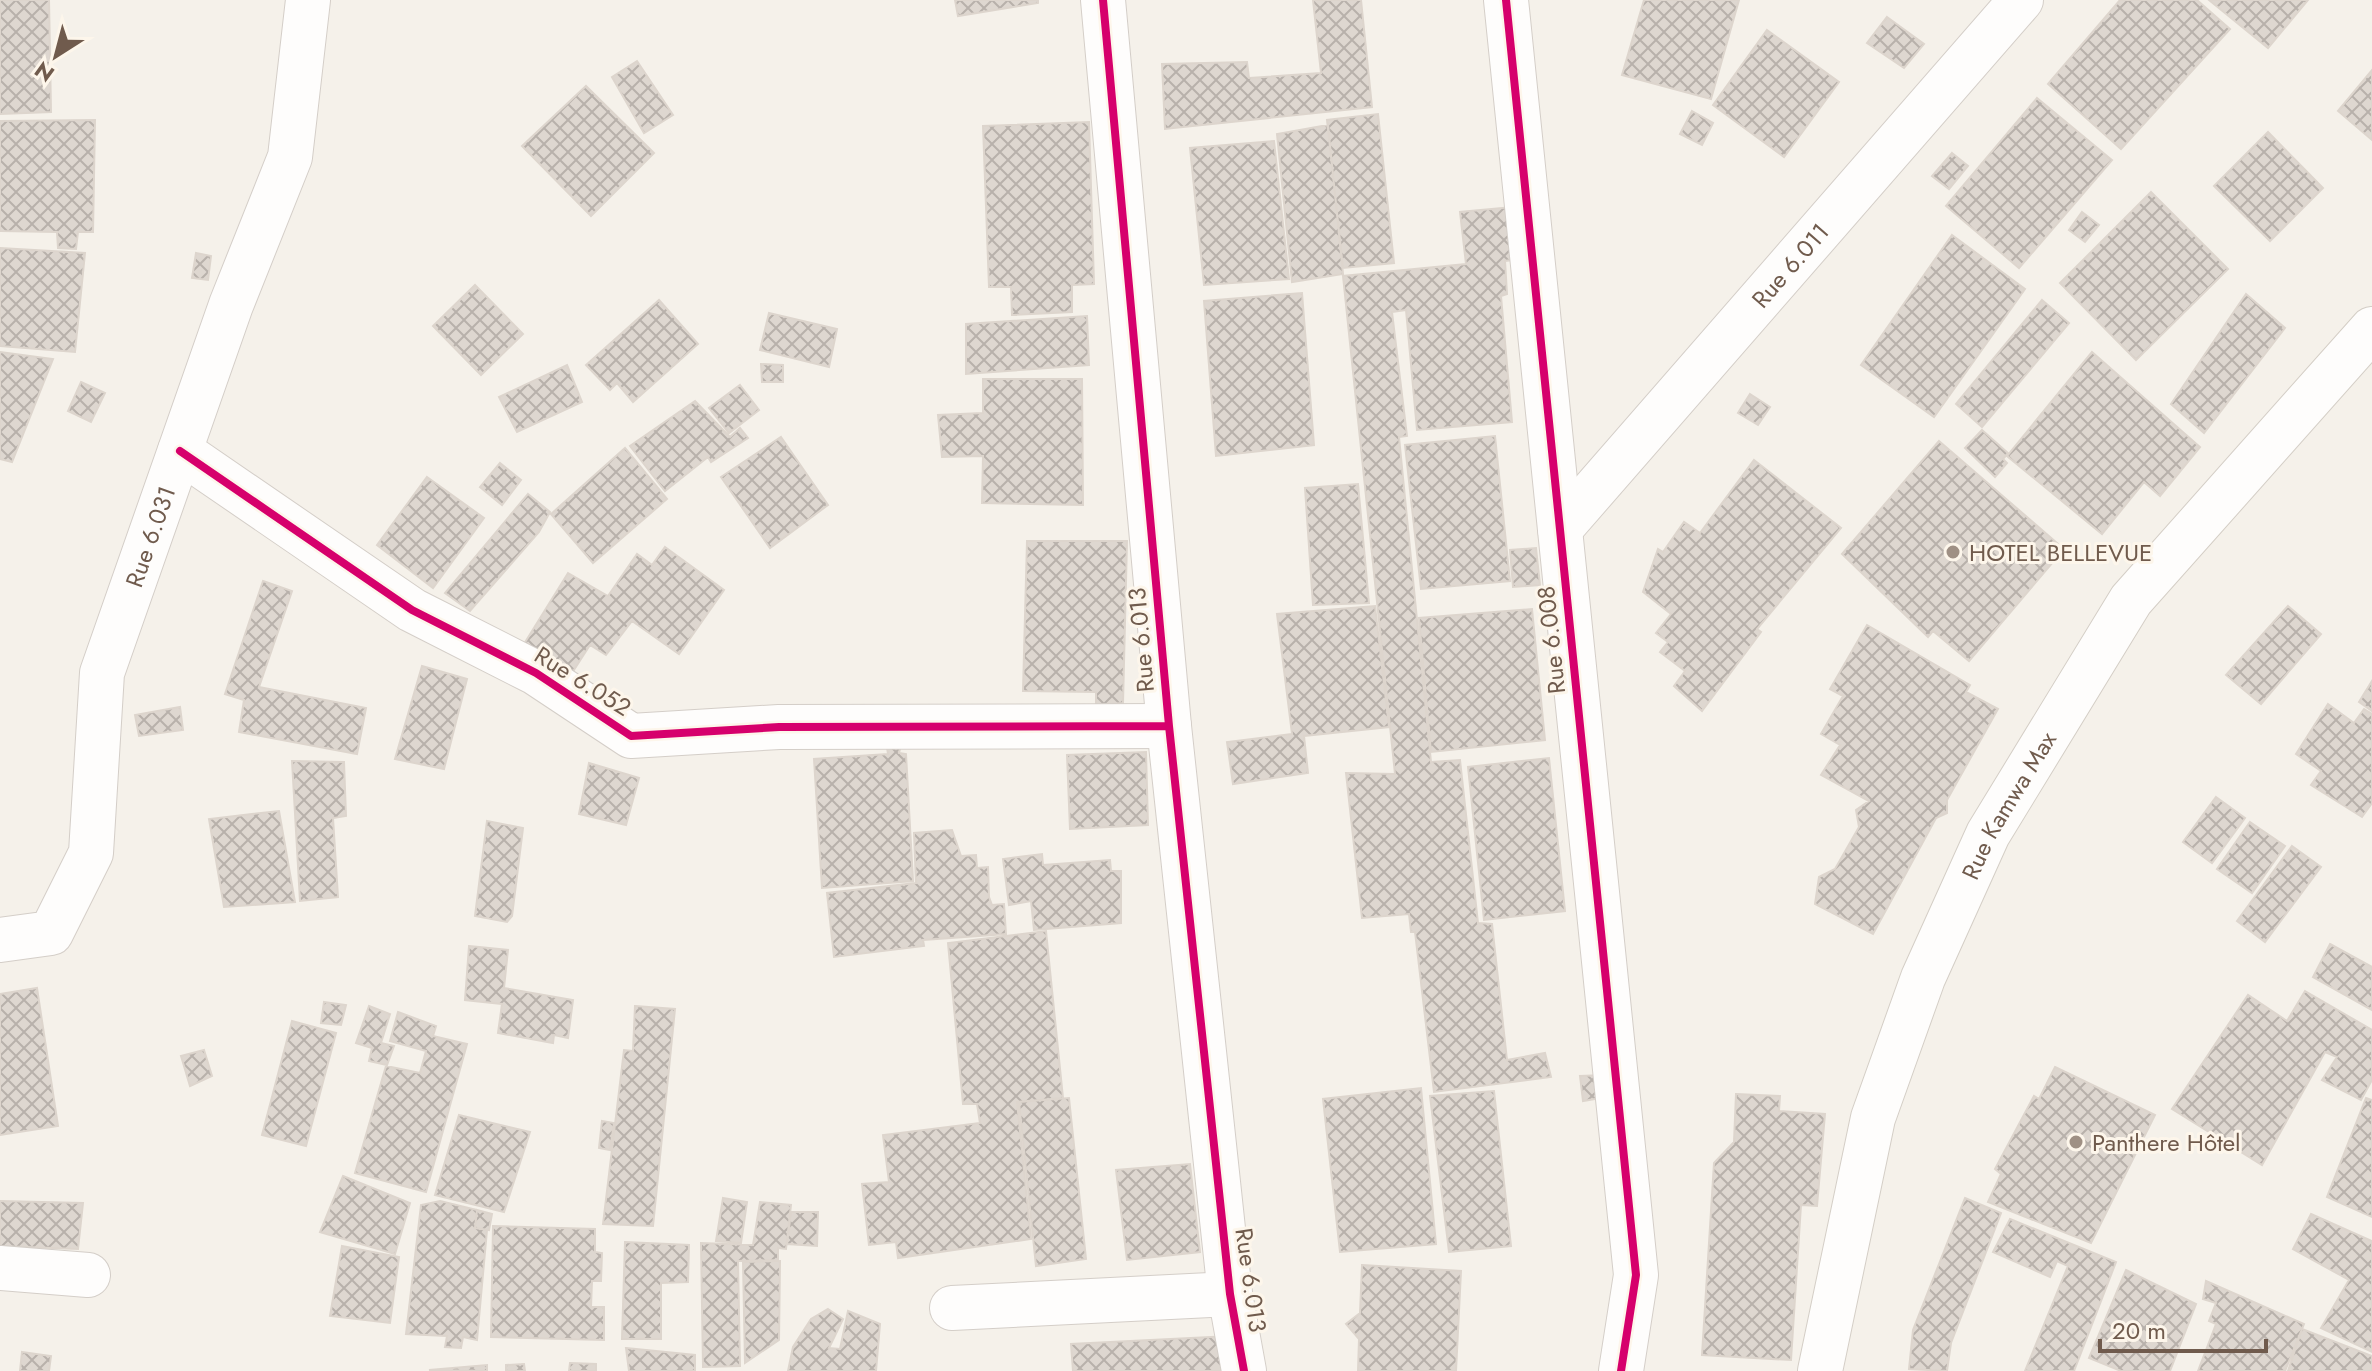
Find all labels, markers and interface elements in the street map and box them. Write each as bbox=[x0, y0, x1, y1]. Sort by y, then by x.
north arrow bbox=[16, 16, 96, 96]
text: N bbox=[28, 54, 61, 90]
street label: Rue 6.011 bbox=[1743, 215, 1837, 315]
street label: Rue 6.031 bbox=[116, 481, 184, 592]
place label: HOTEL BELLEVUE bbox=[1969, 535, 2152, 570]
marker: HOTEL BELLEVUE bbox=[1944, 543, 1962, 561]
street label: Rue 6.008 bbox=[1528, 584, 1574, 696]
street label: Rue 6.013 bbox=[1119, 586, 1163, 694]
street label: Rue 6.052 bbox=[528, 637, 638, 725]
street label: Rue Kamwa Max bbox=[1952, 724, 2065, 885]
place label: Panthere Hôtel bbox=[2092, 1125, 2241, 1160]
marker: Panthere Hôtel bbox=[2067, 1133, 2085, 1151]
street label: Rue 6.013 bbox=[1226, 1226, 1276, 1334]
scale bar bbox=[2100, 1303, 2266, 1353]
text: 20 m bbox=[2112, 1313, 2166, 1348]

